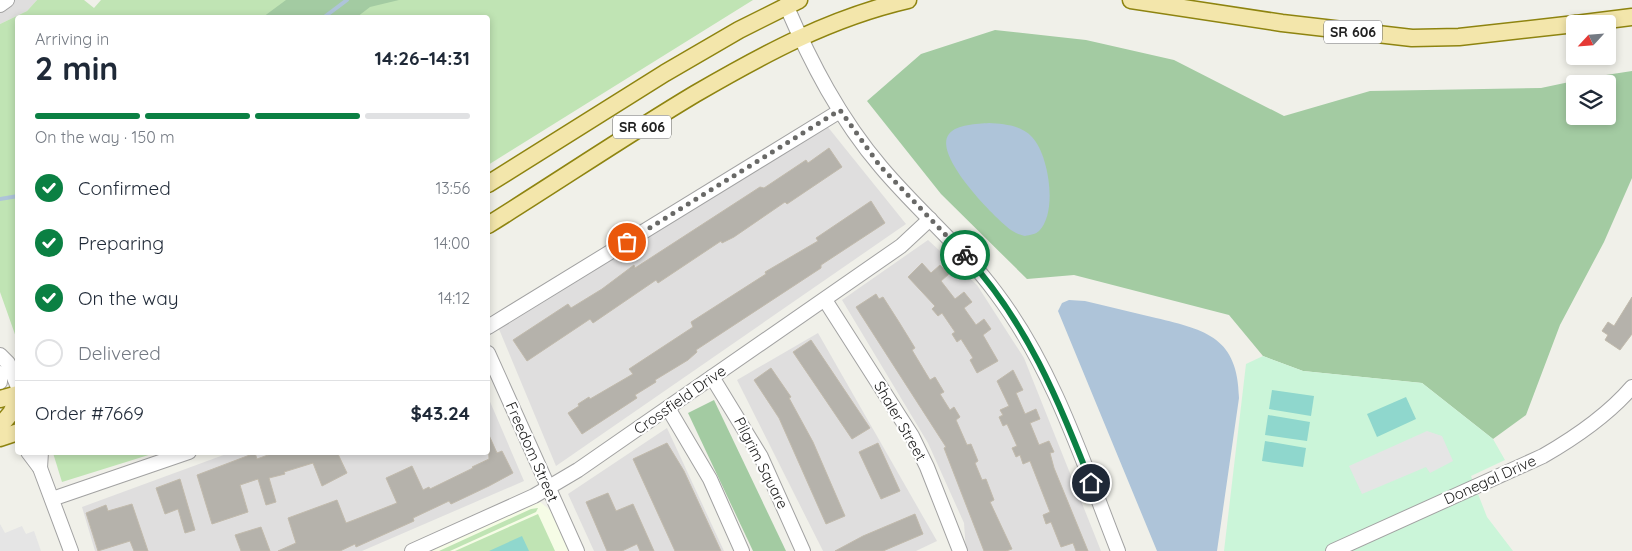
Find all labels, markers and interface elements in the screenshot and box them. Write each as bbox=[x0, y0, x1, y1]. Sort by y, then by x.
north arrow bbox=[1566, 15, 1616, 65]
map controls bbox=[1566, 15, 1616, 125]
road number: SR 606 bbox=[1324, 21, 1382, 44]
text: Arriving in bbox=[35, 29, 109, 49]
text: 14:26–14:31 bbox=[375, 46, 470, 70]
text: 2 min bbox=[35, 48, 118, 88]
button: layers bbox=[1566, 75, 1616, 125]
road number: SR 606 bbox=[613, 115, 671, 138]
text: On the way · 150 m bbox=[35, 127, 175, 147]
icon: check bbox=[35, 174, 63, 202]
text: Confirmed bbox=[78, 176, 171, 200]
text: 13:56 bbox=[435, 178, 470, 198]
pin bbox=[606, 221, 648, 263]
icon: bag bbox=[613, 228, 641, 256]
icon: check bbox=[35, 229, 63, 257]
courier bbox=[940, 230, 990, 280]
text: Preparing bbox=[78, 231, 164, 255]
text: 14:00 bbox=[434, 233, 470, 253]
icon: bike bbox=[951, 241, 979, 269]
icon: check bbox=[35, 284, 63, 312]
text: On the way bbox=[78, 286, 179, 310]
text: 14:12 bbox=[438, 288, 470, 308]
text: Delivered bbox=[78, 341, 161, 365]
street label: Crossfield Drive bbox=[630, 361, 729, 438]
street label: Shaler Street bbox=[870, 378, 931, 464]
street label: Freedom Street bbox=[502, 399, 563, 505]
text: Order #7669 bbox=[35, 401, 144, 425]
text: $43.24 bbox=[411, 401, 470, 425]
street label: Pilgrim Square bbox=[730, 414, 793, 512]
street label: Donegal Drive bbox=[1441, 451, 1539, 508]
pin bbox=[1070, 462, 1112, 504]
icon: home bbox=[1077, 469, 1105, 497]

